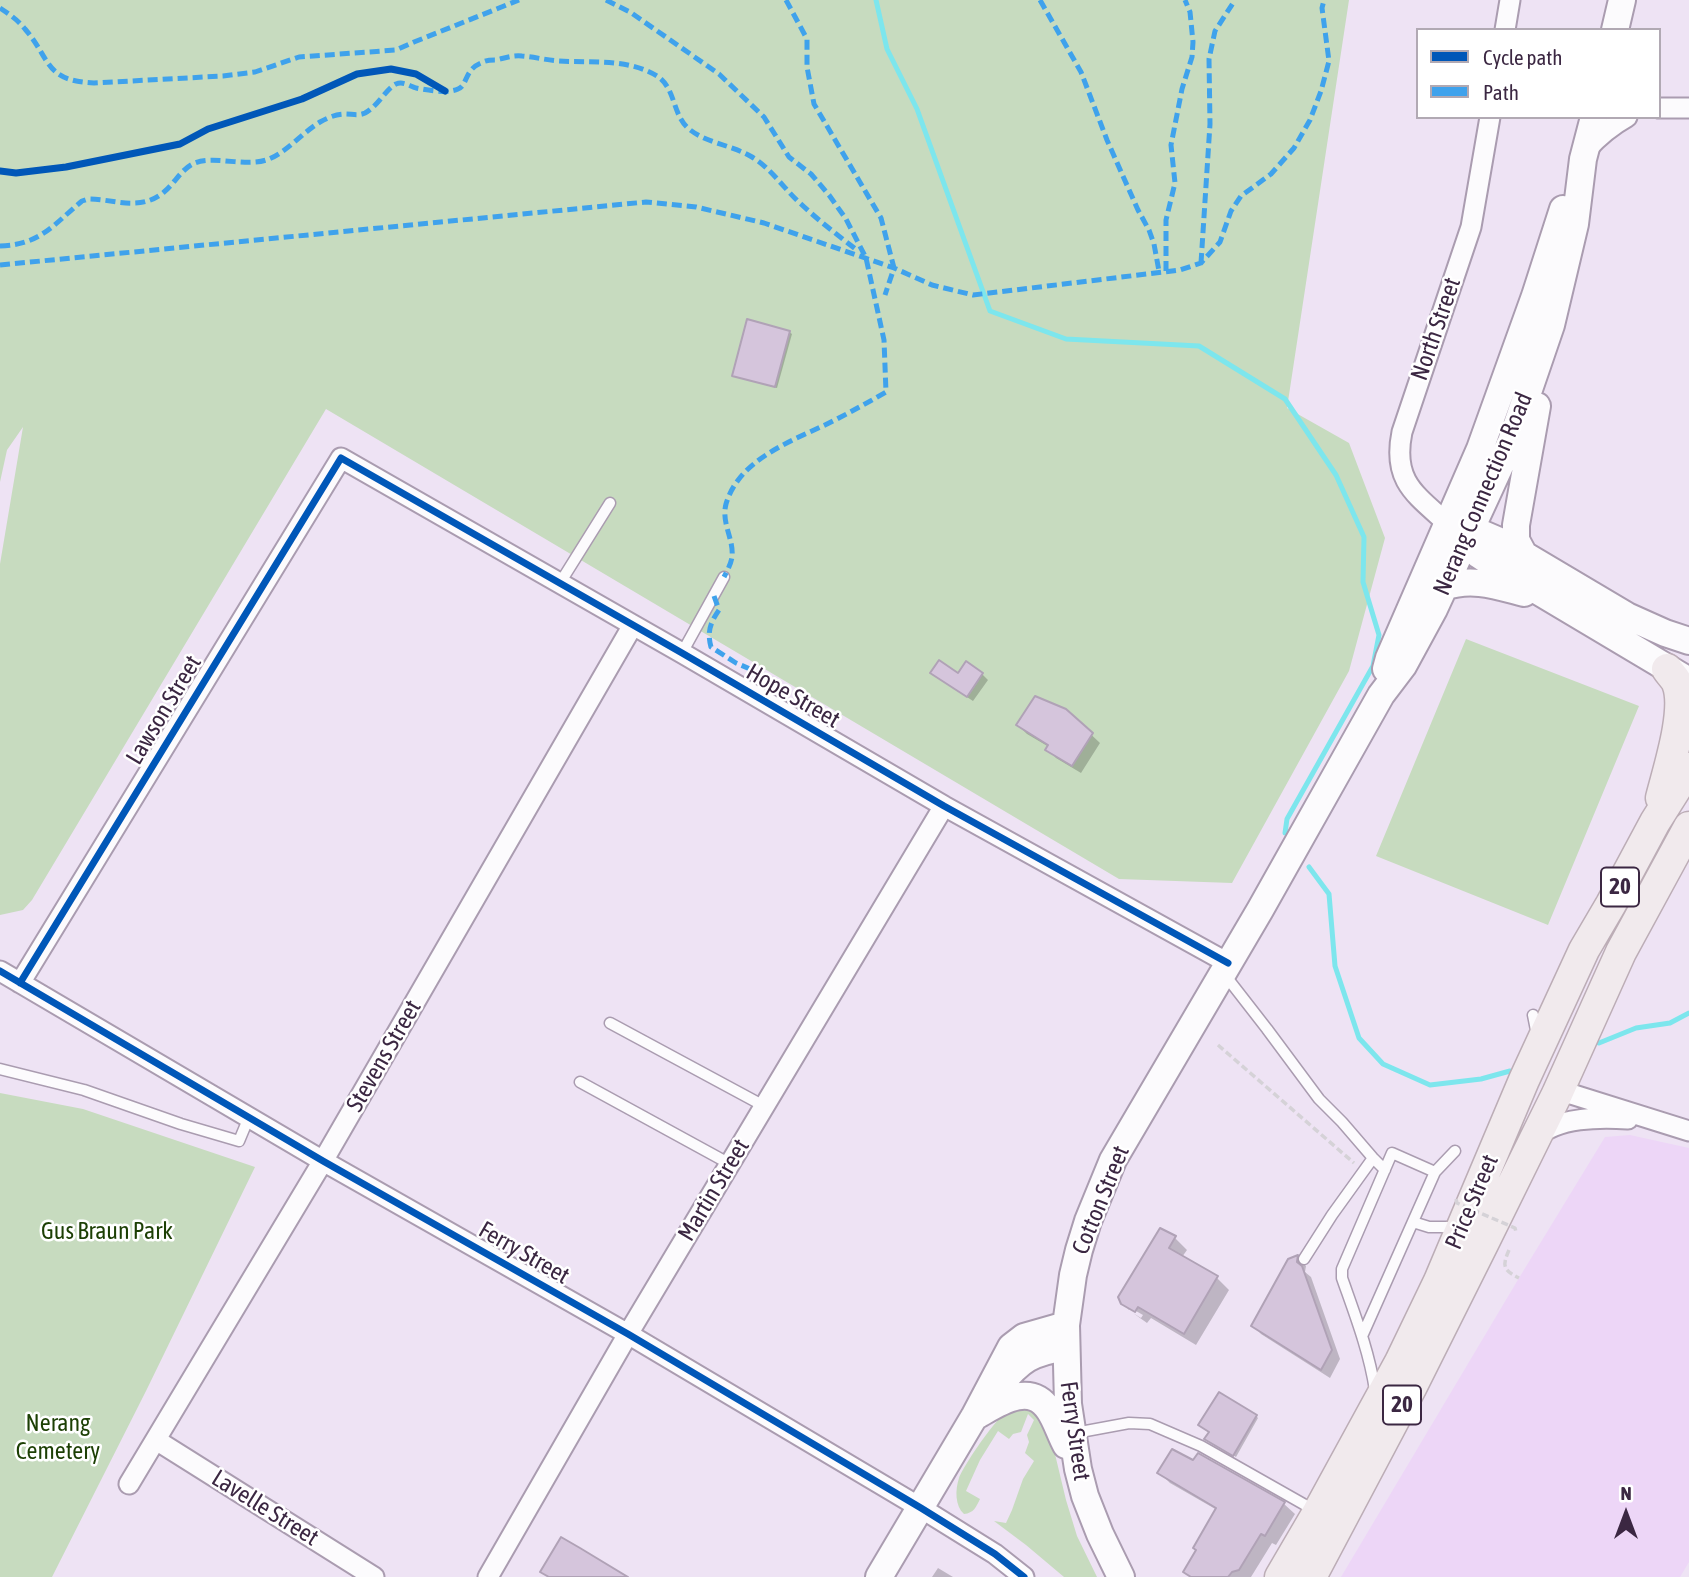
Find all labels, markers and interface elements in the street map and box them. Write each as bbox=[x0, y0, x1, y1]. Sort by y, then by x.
legend bbox=[1416, 28, 1661, 119]
text: Cycle path bbox=[1483, 45, 1562, 69]
text: Path bbox=[1483, 80, 1519, 104]
street label: North Street bbox=[1405, 274, 1467, 384]
street label: Nerang Connection Road bbox=[1427, 388, 1539, 600]
street label: Lawson Street bbox=[120, 650, 208, 770]
street label: Hope Street bbox=[741, 658, 845, 734]
road number: 20 bbox=[1601, 867, 1639, 906]
street label: Stevens Street bbox=[341, 995, 427, 1117]
street label: Martin Street bbox=[672, 1134, 756, 1246]
street label: Cotton Street bbox=[1066, 1142, 1136, 1258]
street label: Price Street bbox=[1439, 1150, 1505, 1254]
street label: Ferry Street bbox=[473, 1216, 575, 1290]
park label: Gus Braun Park bbox=[41, 1217, 173, 1245]
street label: Ferry Street bbox=[1054, 1379, 1096, 1483]
road number: 20 bbox=[1383, 1386, 1421, 1424]
park label: Nerang Cemetery bbox=[16, 1409, 100, 1465]
street label: Lavelle Street bbox=[206, 1464, 324, 1552]
north arrow bbox=[1591, 1479, 1661, 1549]
text: N bbox=[1620, 1482, 1632, 1504]

